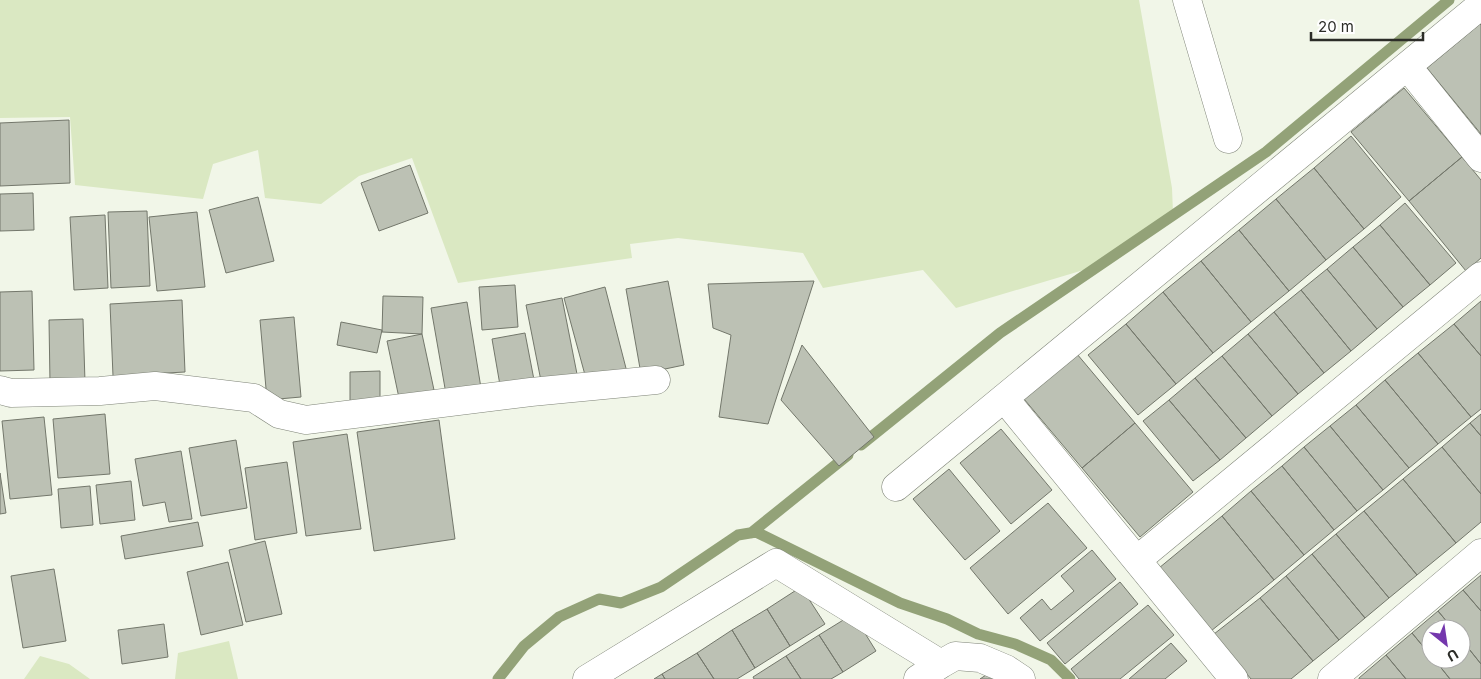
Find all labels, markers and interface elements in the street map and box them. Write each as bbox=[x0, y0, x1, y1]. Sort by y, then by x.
scale bar bbox=[1311, 10, 1424, 42]
text: 20 m bbox=[1318, 17, 1354, 36]
north arrow bbox=[1421, 619, 1471, 669]
text: U bbox=[1444, 646, 1461, 666]

